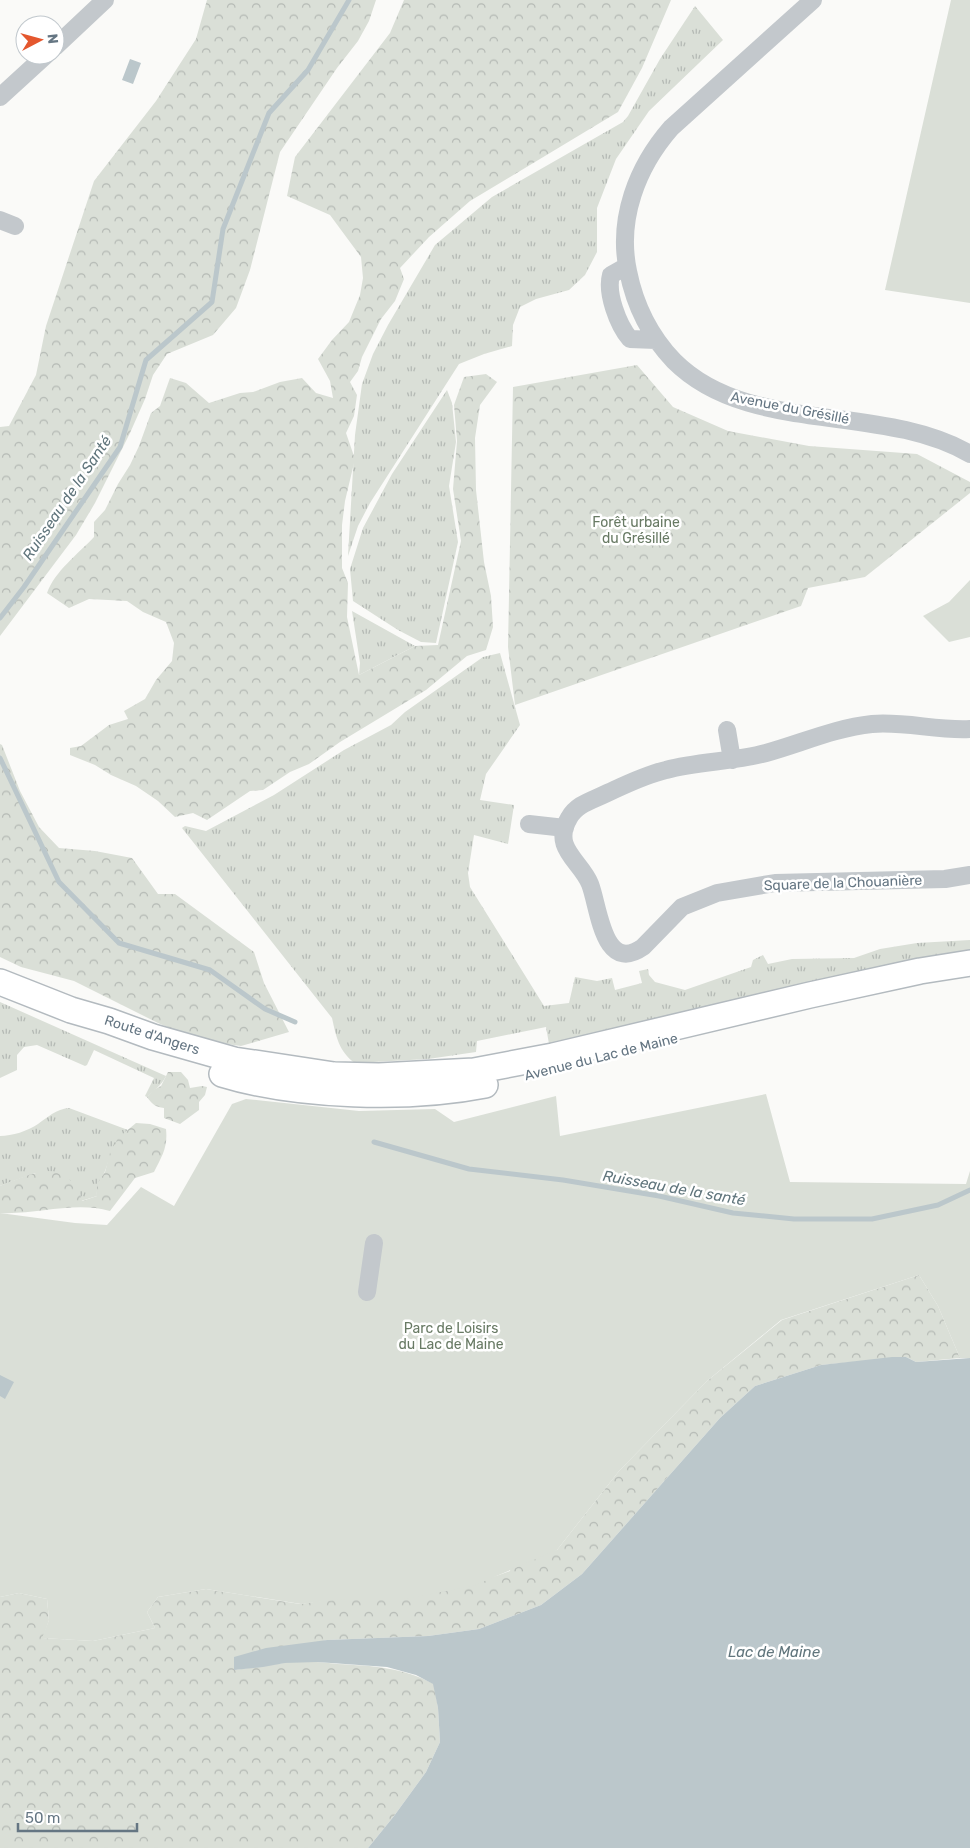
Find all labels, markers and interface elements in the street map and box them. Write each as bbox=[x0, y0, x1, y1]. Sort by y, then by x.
north arrow bbox=[15, 15, 65, 65]
text: N bbox=[43, 33, 61, 45]
street label: Avenue du Grésillé bbox=[729, 388, 851, 428]
water label: Ruisseau de la Santé bbox=[19, 432, 116, 564]
park label: Forêt urbaine du Grésillé bbox=[592, 514, 680, 547]
street label: Square de la Chouanière bbox=[763, 872, 923, 894]
street label: Route d'Angers bbox=[102, 1012, 202, 1058]
street label: Avenue du Lac de Maine bbox=[522, 1030, 680, 1084]
water label: Ruisseau de la santé bbox=[601, 1167, 747, 1210]
park label: Parc de Loisirs du Lac de Maine bbox=[398, 1320, 504, 1353]
water label: Lac de Maine bbox=[728, 1643, 821, 1661]
scale bar bbox=[18, 1800, 136, 1832]
text: 50 m bbox=[25, 1809, 60, 1827]

